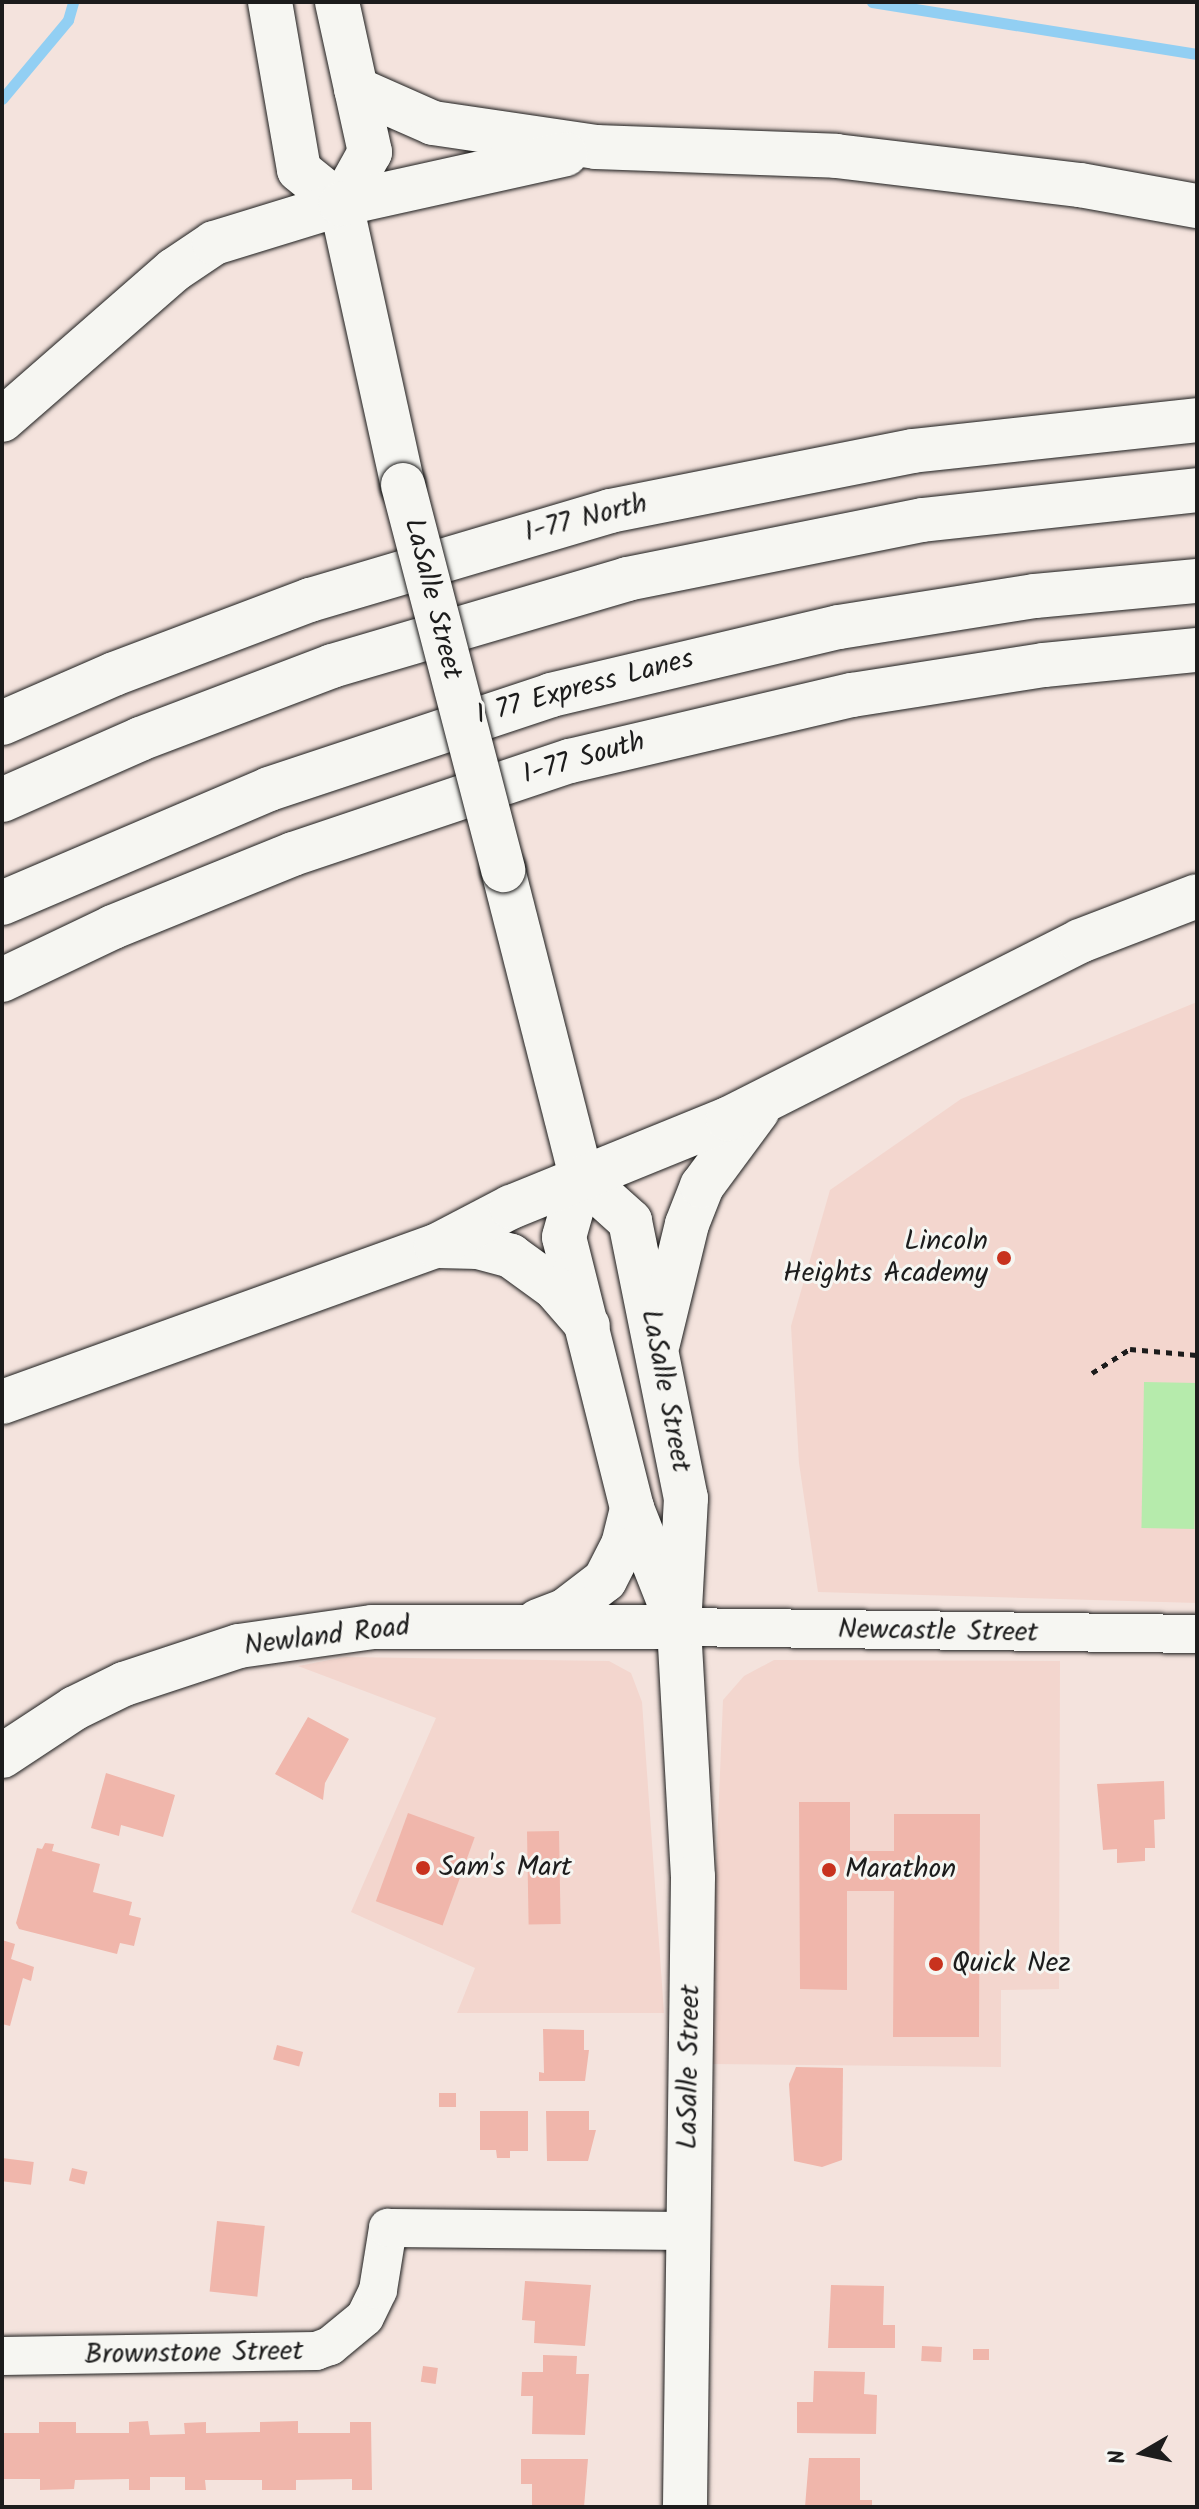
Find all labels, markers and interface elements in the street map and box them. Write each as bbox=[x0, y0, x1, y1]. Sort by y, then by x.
street label: I-77 North bbox=[521, 488, 651, 550]
street label: LaSalle Street bbox=[396, 515, 468, 683]
street label: I 77 Express Lanes bbox=[473, 643, 697, 733]
street label: I-77 South bbox=[519, 726, 649, 792]
place label: Lincoln Heights Academy bbox=[783, 1225, 988, 1291]
marker: Lincoln Heights Academy bbox=[995, 1249, 1013, 1267]
street label: LaSalle Street bbox=[633, 1307, 697, 1475]
street label: Newland Road bbox=[242, 1610, 412, 1664]
street label: Newcastle Street bbox=[837, 1613, 1039, 1651]
place label: Sam's Mart bbox=[439, 1851, 572, 1885]
place label: Marathon bbox=[845, 1853, 956, 1887]
marker: Sam's Mart bbox=[414, 1859, 432, 1877]
marker: Marathon bbox=[820, 1861, 838, 1879]
place label: Quick Nez bbox=[952, 1947, 1071, 1981]
marker: Quick Nez bbox=[927, 1955, 945, 1973]
street label: LaSalle Street bbox=[672, 1984, 708, 2150]
street label: Brownstone Street bbox=[84, 2335, 304, 2373]
north arrow bbox=[1103, 2413, 1183, 2493]
text: N bbox=[1100, 2447, 1137, 2466]

